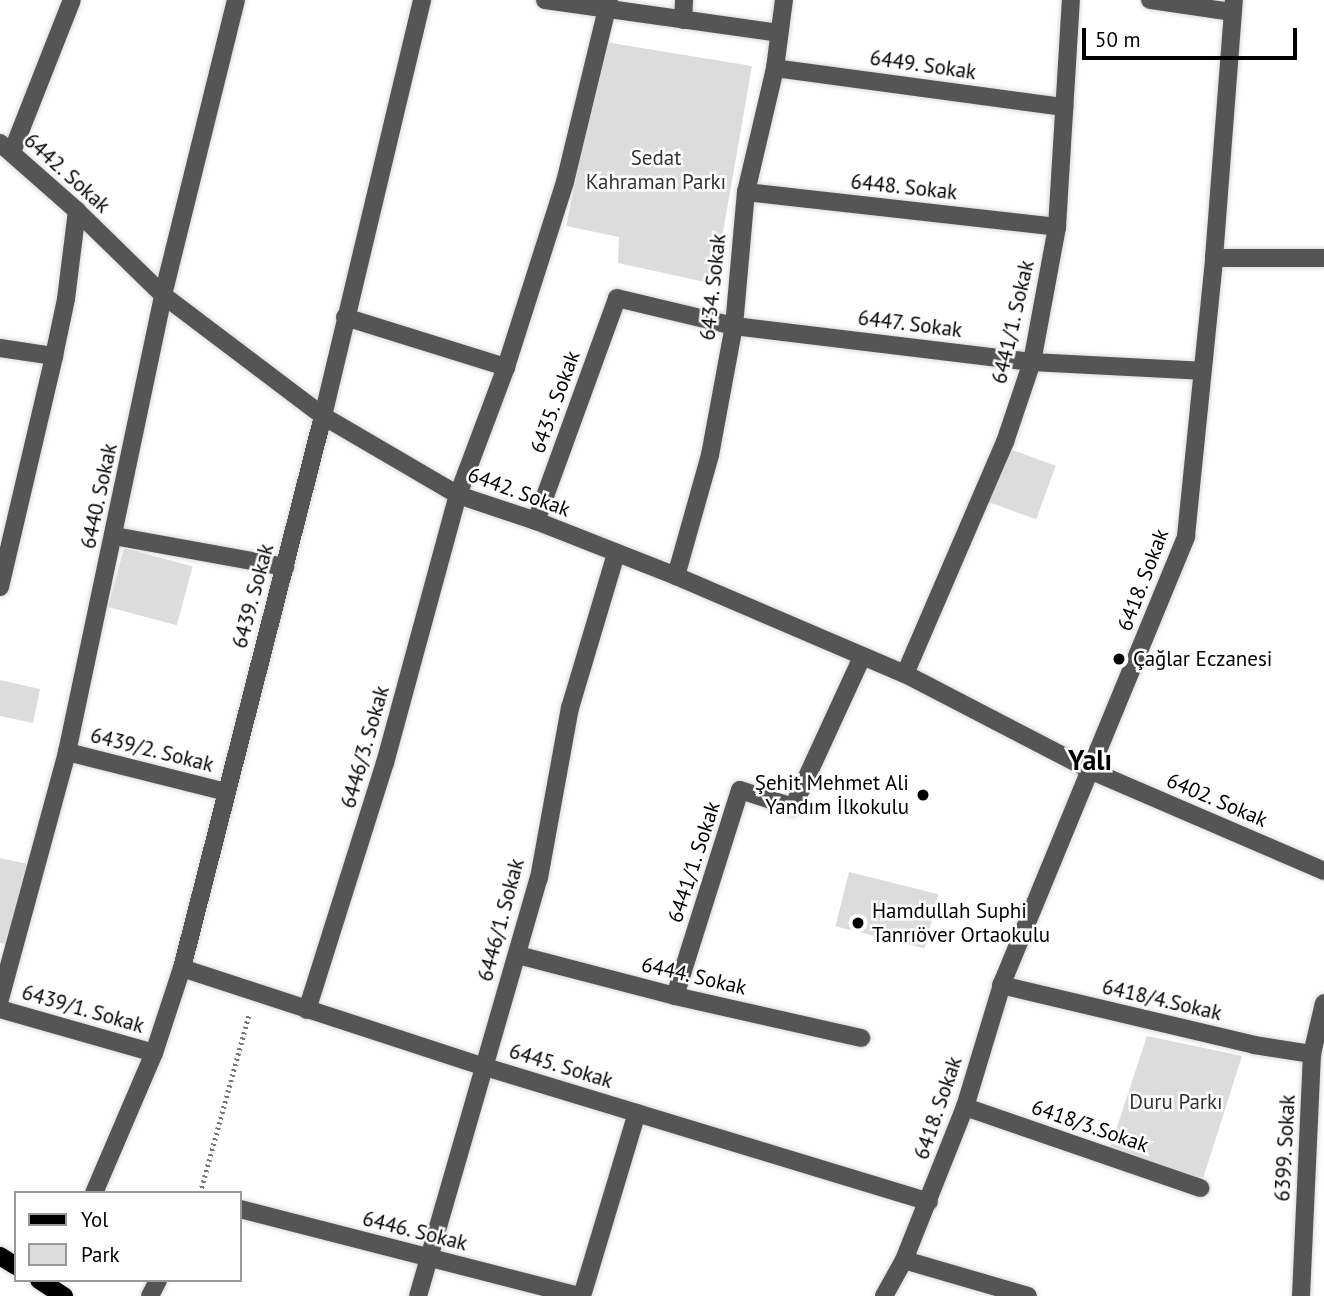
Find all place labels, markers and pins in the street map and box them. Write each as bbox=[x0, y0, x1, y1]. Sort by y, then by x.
place label: Çağlar Eczanesi bbox=[1133, 646, 1272, 672]
marker: Çağlar Eczanesi bbox=[1111, 651, 1127, 667]
place label: Şehit Mehmet Ali Yandım İlkokulu bbox=[754, 770, 909, 820]
marker: Şehit Mehmet Ali Yandım İlkokulu bbox=[915, 787, 931, 803]
place label: Hamdullah Suphi Tanrıöver Ortaokulu bbox=[872, 898, 1050, 948]
marker: Hamdullah Suphi Tanrıöver Ortaokulu bbox=[850, 915, 866, 931]

